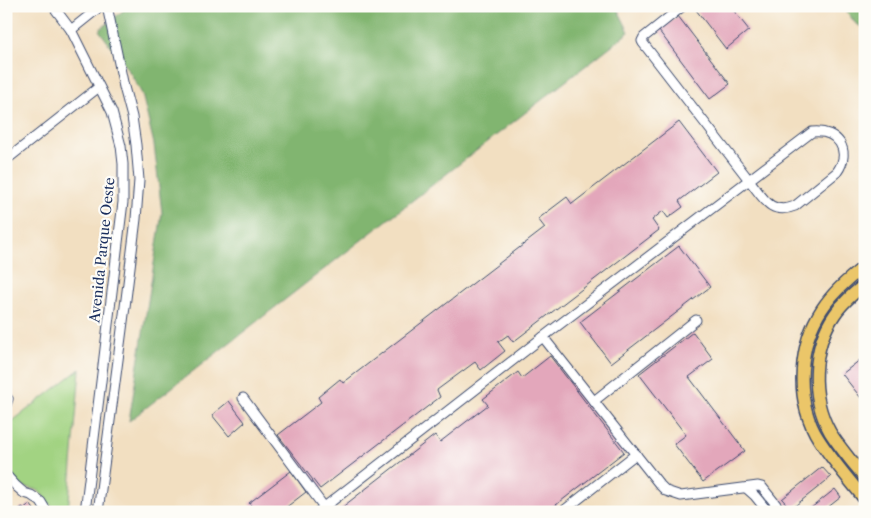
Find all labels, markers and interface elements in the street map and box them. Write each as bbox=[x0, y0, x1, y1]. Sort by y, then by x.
street label: Avenida Parque Oeste bbox=[85, 176, 119, 325]

